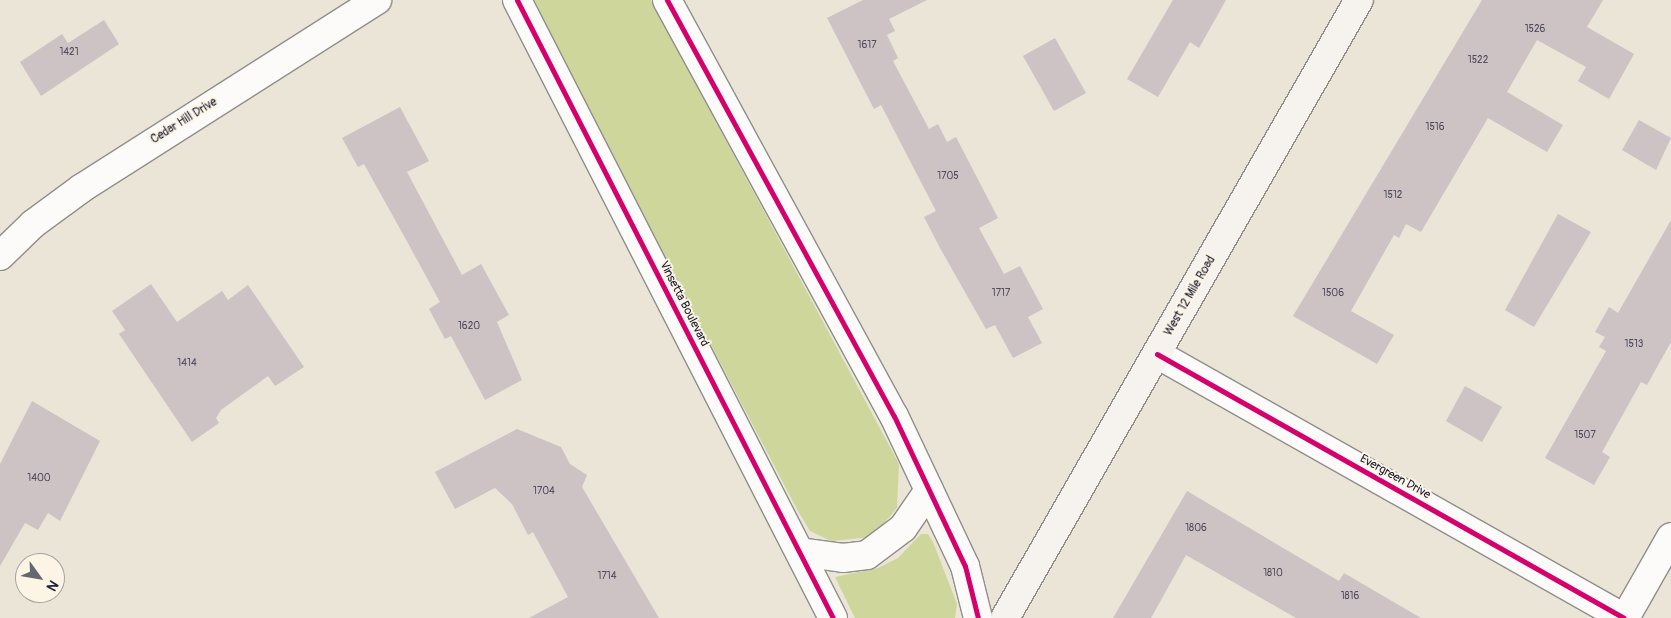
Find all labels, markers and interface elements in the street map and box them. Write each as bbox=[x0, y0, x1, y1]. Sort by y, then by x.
house number: 1526 bbox=[1525, 24, 1545, 36]
house number: 1617 bbox=[858, 40, 876, 52]
house number: 1421 bbox=[59, 47, 79, 59]
house number: 1522 bbox=[1468, 55, 1488, 67]
street label: Cedar Hill Drive bbox=[148, 95, 220, 147]
house number: 1516 bbox=[1425, 122, 1445, 134]
house number: 1705 bbox=[937, 171, 959, 183]
house number: 1512 bbox=[1384, 190, 1402, 202]
street label: West 12 Mile Road bbox=[1161, 253, 1219, 339]
street label: Vinsetta Boulevard bbox=[656, 259, 712, 349]
house number: 1717 bbox=[992, 288, 1010, 300]
house number: 1506 bbox=[1322, 288, 1344, 300]
house number: 1620 bbox=[458, 321, 480, 333]
house number: 1513 bbox=[1625, 339, 1643, 351]
house number: 1414 bbox=[177, 358, 197, 370]
house number: 1507 bbox=[1574, 430, 1596, 442]
street label: Evergreen Drive bbox=[1357, 452, 1433, 502]
house number: 1400 bbox=[27, 473, 51, 485]
house number: 1704 bbox=[533, 486, 555, 498]
house number: 1806 bbox=[1185, 523, 1207, 535]
north arrow bbox=[15, 553, 65, 603]
house number: 1810 bbox=[1263, 568, 1283, 580]
house number: 1714 bbox=[598, 571, 616, 583]
text: N bbox=[43, 577, 62, 594]
house number: 1816 bbox=[1341, 591, 1359, 603]

